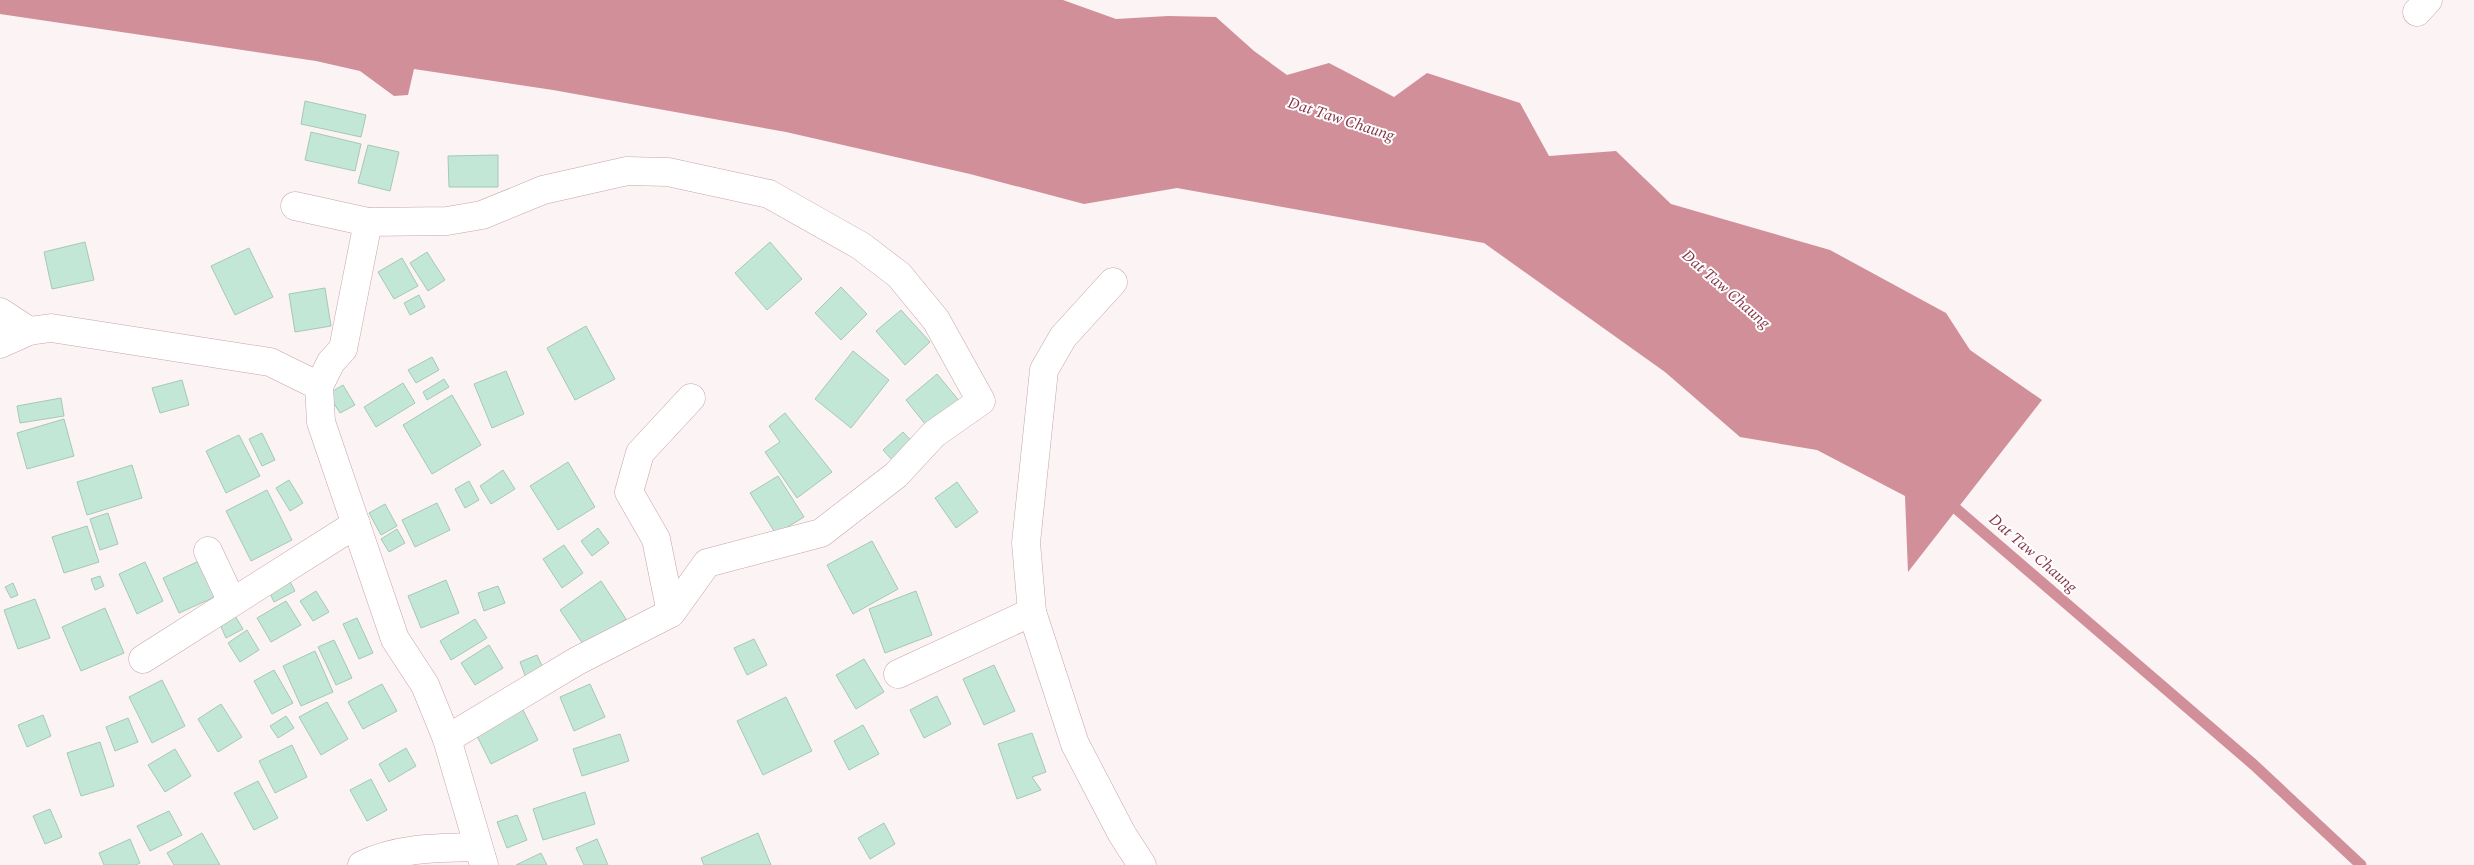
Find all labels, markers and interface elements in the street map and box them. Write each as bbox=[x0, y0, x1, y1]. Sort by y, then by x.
water label: Dat Taw Chaung bbox=[1285, 90, 1398, 148]
water label: Dat Taw Chaung bbox=[1676, 244, 1776, 335]
water label: Dat Taw Chaung bbox=[1983, 508, 2083, 599]

